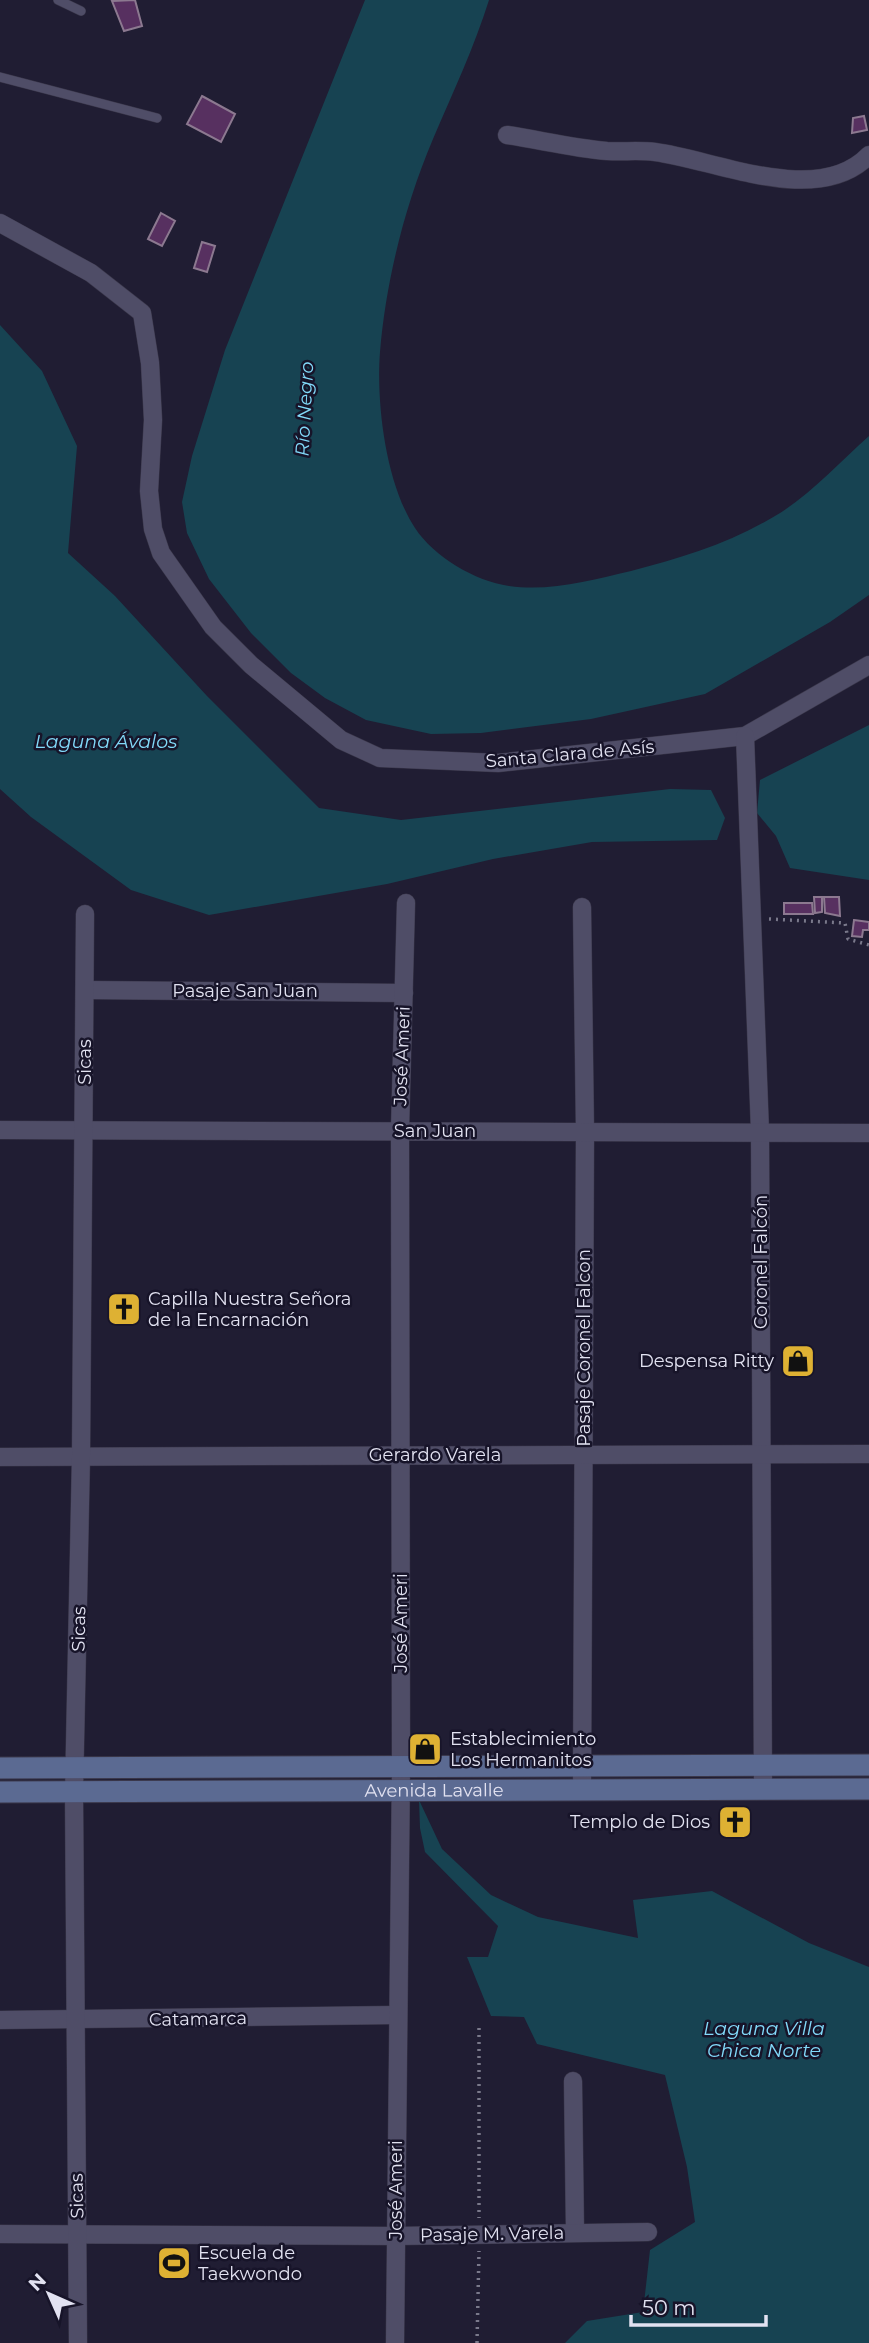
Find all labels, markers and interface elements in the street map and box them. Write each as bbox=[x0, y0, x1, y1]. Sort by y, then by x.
water label: Río Negro bbox=[291, 361, 318, 457]
water label: Laguna Ávalos bbox=[35, 730, 177, 753]
street label: Santa Clara de Asís bbox=[485, 736, 655, 772]
street label: Pasaje San Juan bbox=[172, 980, 318, 1002]
street label: José Ameri bbox=[389, 1006, 415, 1107]
street label: Sicas bbox=[74, 1039, 96, 1085]
street label: San Juan bbox=[394, 1120, 476, 1142]
street label: Coronel Falcón bbox=[750, 1195, 772, 1329]
street label: Pasaje Coronel Falcon bbox=[573, 1249, 595, 1447]
place label: Capilla Nuestra Señora de la Encarnación bbox=[148, 1288, 351, 1331]
church icon: Capilla Nuestra Señora de la Encarnación bbox=[105, 1290, 143, 1328]
shop icon: Despensa Ritty bbox=[779, 1342, 817, 1380]
place label: Despensa Ritty bbox=[639, 1350, 774, 1372]
street label: Gerardo Varela bbox=[369, 1444, 501, 1466]
street label: José Ameri bbox=[390, 1573, 412, 1674]
street label: Sicas bbox=[68, 1606, 90, 1652]
place label: Establecimiento Los Hermanitos bbox=[450, 1728, 596, 1771]
shop icon: Establecimiento Los Hermanitos bbox=[406, 1730, 444, 1768]
street label: Avenida Lavalle bbox=[364, 1779, 504, 1802]
church icon: Templo de Dios bbox=[716, 1803, 754, 1841]
place label: Templo de Dios bbox=[570, 1811, 710, 1833]
street label: Catamarca bbox=[149, 2007, 247, 2031]
water label: Laguna Villa Chica Norte bbox=[703, 2017, 825, 2062]
street label: José Ameri bbox=[385, 2140, 407, 2241]
street label: Sicas bbox=[66, 2173, 88, 2219]
street label: Pasaje M. Varela bbox=[420, 2222, 564, 2246]
place label: Escuela de Taekwondo bbox=[198, 2242, 302, 2285]
sports icon: Escuela de Taekwondo bbox=[155, 2244, 193, 2282]
north arrow bbox=[14, 2259, 84, 2329]
text: N bbox=[24, 2269, 51, 2296]
scale bar bbox=[631, 2284, 766, 2328]
text: 50 m bbox=[642, 2295, 696, 2320]

